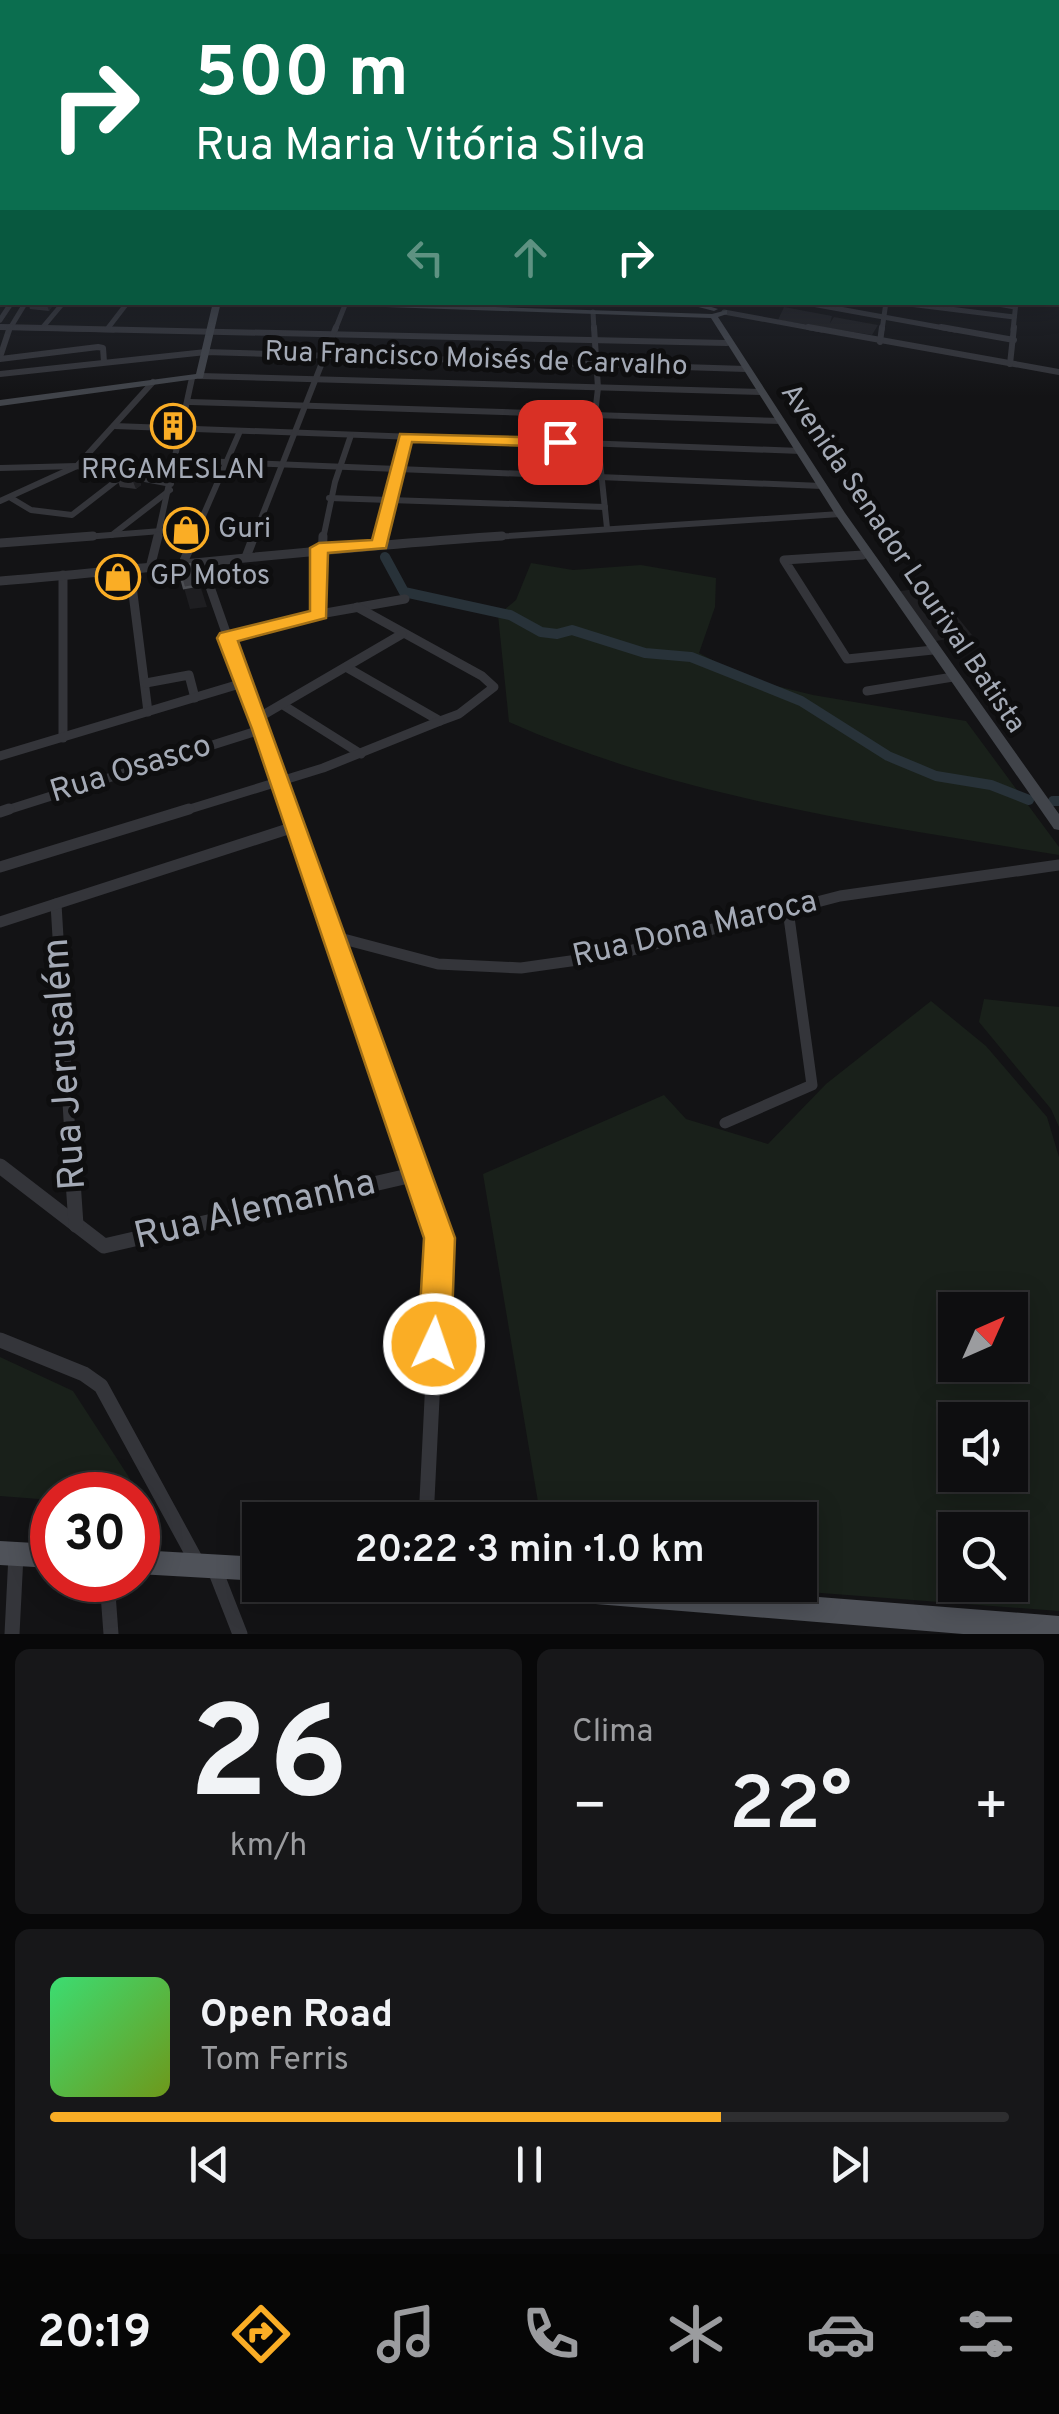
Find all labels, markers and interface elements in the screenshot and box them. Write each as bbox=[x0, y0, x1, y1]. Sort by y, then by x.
text: 500 m bbox=[195, 32, 409, 121]
icon: right bbox=[30, 40, 160, 170]
text: Rua Maria Vitória Silva bbox=[195, 119, 646, 176]
icon: left bbox=[398, 230, 453, 285]
icon: ahead bbox=[503, 230, 558, 285]
icon: right bbox=[608, 230, 663, 285]
street label: Rua Francisco Moisés de Carvalho bbox=[264, 335, 688, 385]
street label: Avenida Senador Lourival Batista bbox=[771, 377, 1033, 741]
pin bbox=[518, 400, 603, 485]
building icon: RRGAMESLAN bbox=[150, 403, 196, 449]
icon: arrive bbox=[533, 415, 588, 470]
place label: RRGAMESLAN bbox=[81, 453, 265, 489]
shop icon: Guri bbox=[163, 507, 209, 553]
place label: Guri bbox=[218, 512, 271, 548]
shop icon: GP Motos bbox=[95, 554, 141, 600]
place label: GP Motos bbox=[150, 559, 270, 595]
street label: Rua Osasco bbox=[46, 727, 216, 813]
street label: Rua Dona Maroca bbox=[569, 882, 821, 978]
street label: Rua Jerusalém bbox=[33, 936, 99, 1192]
street label: Rua Alemanha bbox=[130, 1159, 380, 1263]
position arrow bbox=[382, 1292, 486, 1396]
north arrow bbox=[938, 1292, 1028, 1382]
map controls bbox=[938, 1292, 1028, 1602]
button: sound bbox=[938, 1402, 1028, 1492]
speed limit sign: 30 bbox=[30, 1472, 160, 1602]
button: search bbox=[938, 1512, 1028, 1602]
text: 20:22 · 3 min · 1.0 km bbox=[354, 1527, 705, 1576]
text: 26 bbox=[189, 1679, 348, 1844]
text: Clima bbox=[572, 1713, 653, 1753]
text: 22° bbox=[729, 1761, 852, 1856]
text: − bbox=[572, 1774, 607, 1844]
text: + bbox=[974, 1774, 1009, 1844]
text: km/h bbox=[230, 1827, 307, 1867]
text: Open Road bbox=[200, 1992, 393, 2041]
text: Tom Ferris bbox=[200, 2041, 349, 2081]
icon: previous bbox=[182, 2137, 237, 2192]
icon: pause bbox=[502, 2137, 557, 2192]
icon: next bbox=[822, 2137, 877, 2192]
icon: directions bbox=[226, 2299, 296, 2369]
icon: music bbox=[371, 2299, 441, 2369]
icon: phone bbox=[516, 2299, 586, 2369]
icon: climate bbox=[661, 2299, 731, 2369]
icon: car bbox=[806, 2299, 876, 2369]
icon: filters bbox=[951, 2299, 1021, 2369]
text: 20:19 bbox=[38, 2306, 151, 2363]

